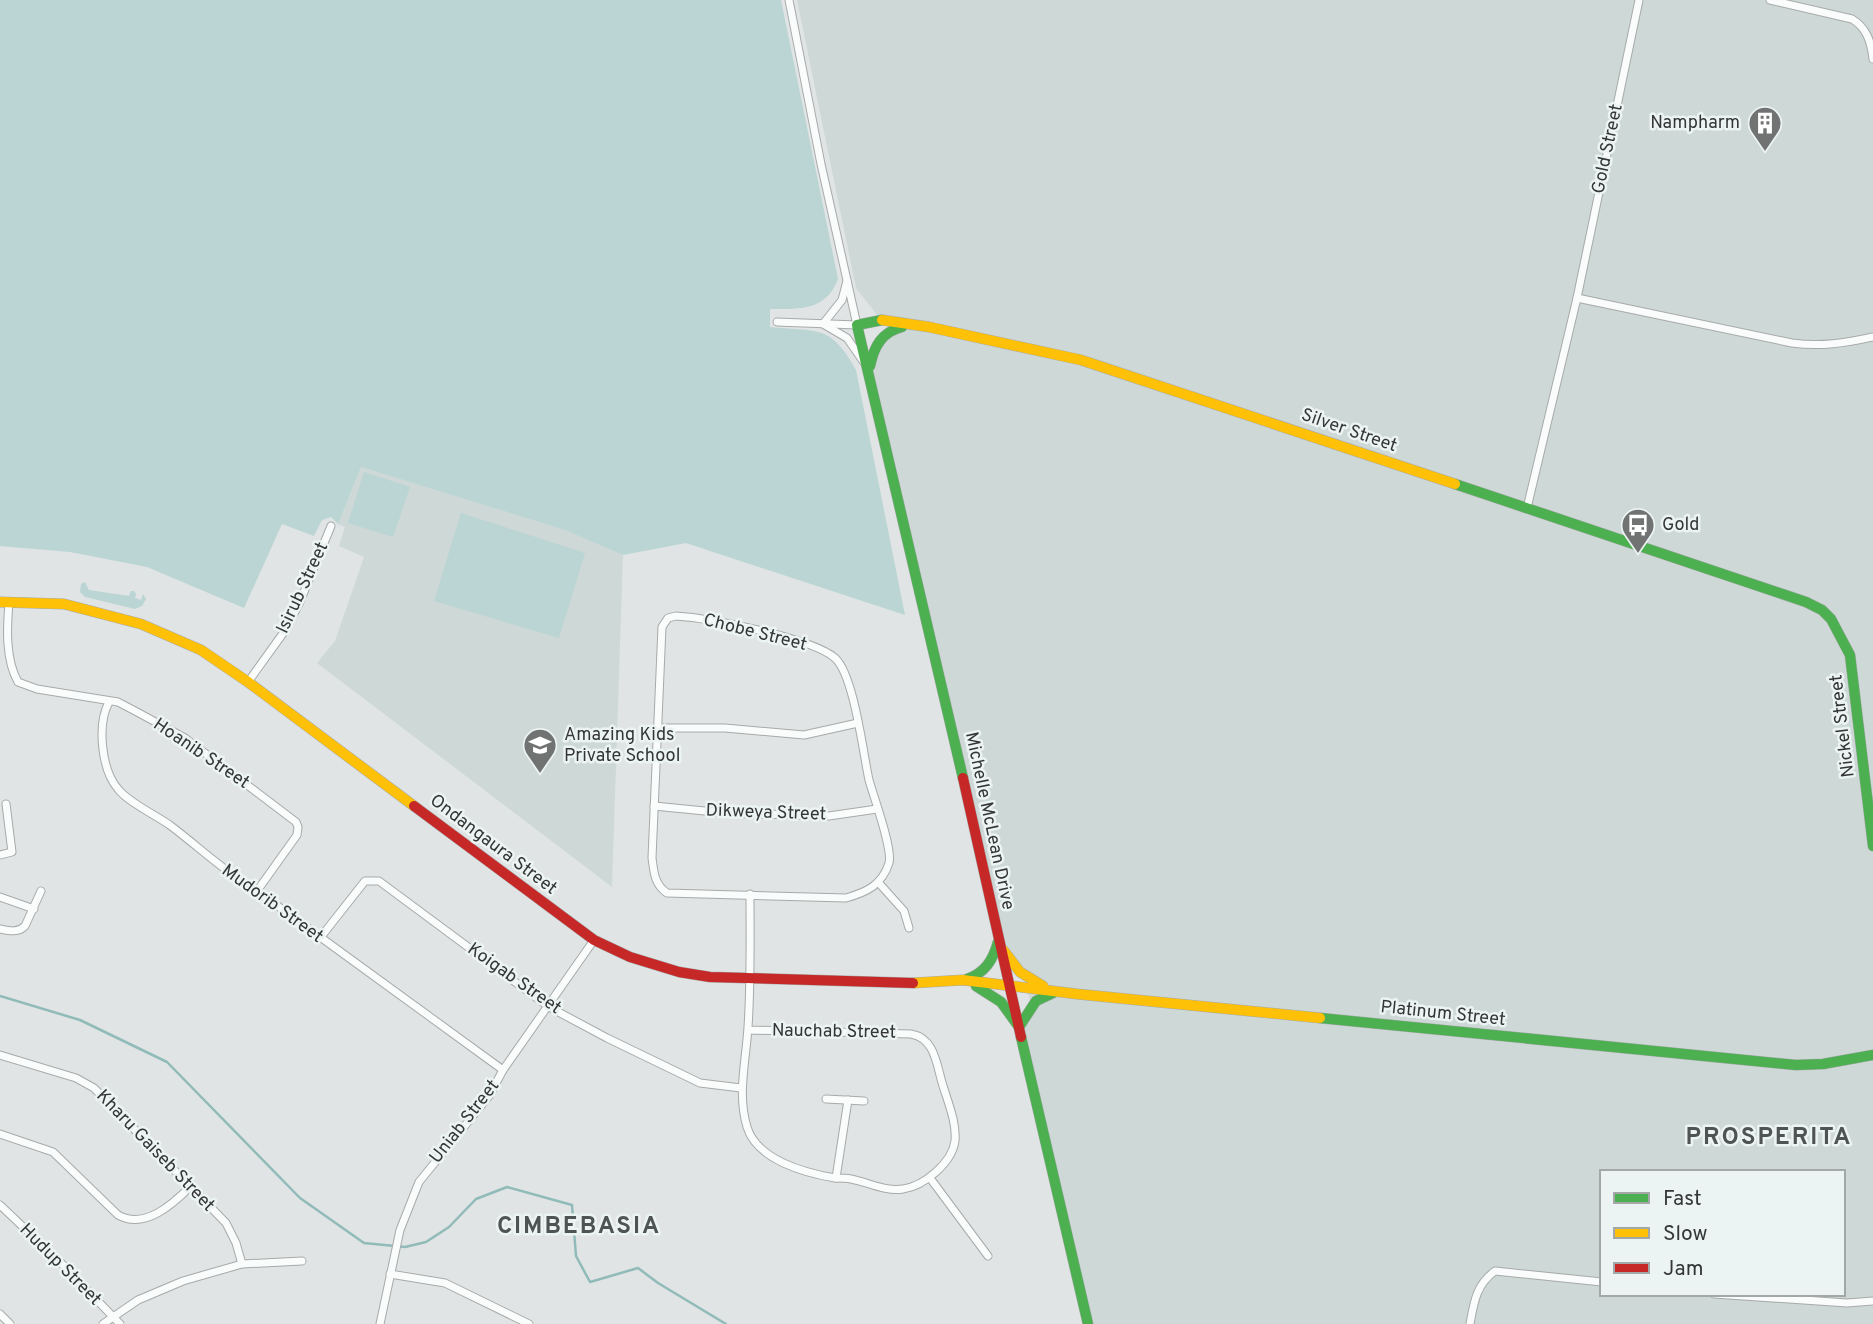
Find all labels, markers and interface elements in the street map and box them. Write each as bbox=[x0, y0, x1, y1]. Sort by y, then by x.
street label: Gold Street bbox=[1587, 102, 1629, 196]
building icon: Nampharm bbox=[1746, 104, 1784, 153]
place label: Nampharm bbox=[1650, 112, 1740, 135]
street label: Silver Street bbox=[1298, 404, 1400, 458]
bus stop icon: Gold bbox=[1619, 506, 1657, 555]
place label: Gold bbox=[1662, 514, 1699, 537]
street label: Isirub Street bbox=[272, 538, 334, 638]
street label: Chobe Street bbox=[701, 609, 809, 657]
street label: Nickel Street bbox=[1825, 673, 1861, 779]
street label: Hoanib Street bbox=[148, 713, 254, 795]
place label: Amazing Kids Private School bbox=[564, 724, 680, 768]
school or university icon: Amazing Kids Private School bbox=[521, 726, 559, 775]
street label: Michelle McLean Drive bbox=[959, 730, 1019, 912]
street label: Ondangaura Street bbox=[425, 790, 561, 900]
street label: Dikweya Street bbox=[705, 799, 827, 827]
street label: Mudorib Street bbox=[217, 859, 327, 949]
street label: Koigab Street bbox=[462, 938, 566, 1020]
street label: Platinum Street bbox=[1379, 996, 1507, 1032]
street label: Nauchab Street bbox=[772, 1019, 896, 1045]
street label: Uniab Street bbox=[425, 1075, 505, 1169]
street label: Kharu Gaiseb Street bbox=[91, 1085, 219, 1217]
district label: PROSPERITA bbox=[1686, 1123, 1852, 1153]
legend bbox=[1600, 1170, 1845, 1296]
text: Fast bbox=[1663, 1186, 1702, 1213]
district label: CIMBEBASIA bbox=[497, 1212, 661, 1242]
street label: Hudup Street bbox=[14, 1219, 106, 1311]
text: Slow bbox=[1663, 1221, 1708, 1248]
text: Jam bbox=[1663, 1256, 1704, 1283]

